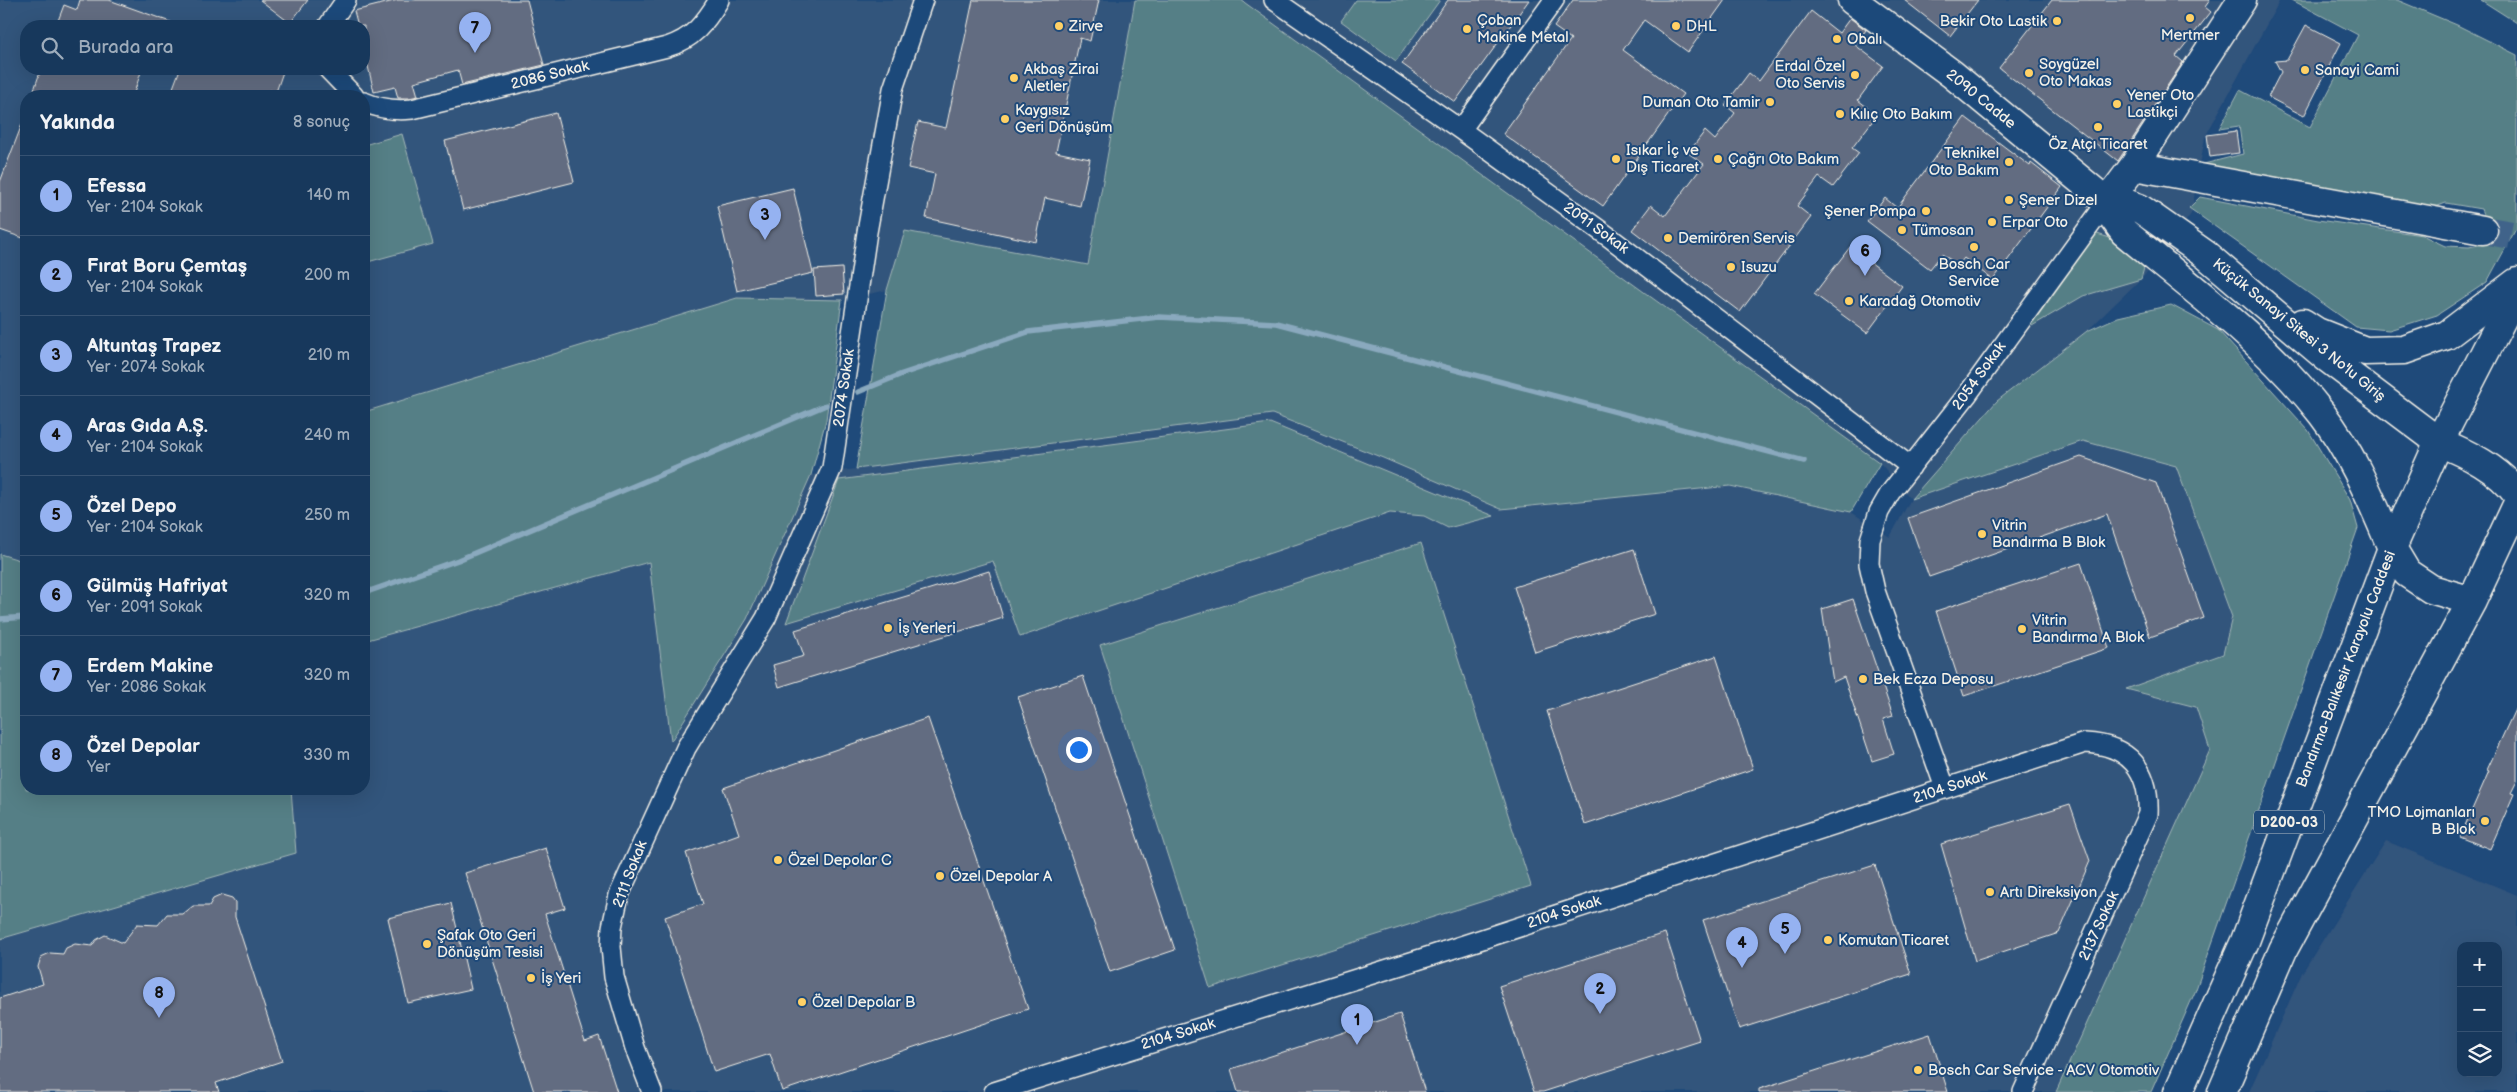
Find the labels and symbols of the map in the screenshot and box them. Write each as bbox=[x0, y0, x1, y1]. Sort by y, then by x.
place label: Çoban Makine Metal bbox=[1477, 11, 1569, 47]
pin: 7 bbox=[459, 12, 491, 53]
place label: Bekir Oto Lastik bbox=[1940, 12, 2048, 31]
marker: Mertmer bbox=[2184, 12, 2196, 24]
marker: Bekir Oto Lastik bbox=[2051, 15, 2063, 27]
place label: Zirve bbox=[1068, 17, 1103, 36]
place label: DHL bbox=[1686, 17, 1717, 36]
marker: Zirve bbox=[1053, 20, 1065, 32]
marker: DHL bbox=[1670, 20, 1682, 32]
marker: Çoban Makine Metal bbox=[1461, 23, 1473, 35]
place label: Mertmer bbox=[2161, 26, 2220, 45]
place label: Obalı bbox=[1847, 30, 1882, 49]
marker: Obalı bbox=[1831, 33, 1843, 45]
place label: Soygüzel Oto Makas bbox=[2039, 55, 2112, 91]
street label: 2086 Sokak bbox=[509, 56, 592, 94]
place label: Erdal Özel Oto Servis bbox=[1775, 57, 1846, 93]
place label: Akbaş Zirai Aletler bbox=[1024, 60, 1099, 96]
place label: Sanayi Cami bbox=[2315, 61, 2399, 80]
marker: Sanayi Cami bbox=[2299, 64, 2311, 76]
street label: 2090 Cadde bbox=[1942, 65, 2020, 133]
marker: Soygüzel Oto Makas bbox=[2023, 67, 2035, 79]
marker: Erdal Özel Oto Servis bbox=[1849, 69, 1861, 81]
marker: Akbaş Zirai Aletler bbox=[1008, 72, 1020, 84]
place label: Yener Oto Lastikçi bbox=[2126, 86, 2194, 122]
place label: Duman Oto Tamir bbox=[1642, 93, 1761, 112]
marker: Duman Oto Tamir bbox=[1764, 96, 1776, 108]
marker: Yener Oto Lastikçi bbox=[2111, 98, 2123, 110]
place label: Kaygısız Geri Dönüşüm bbox=[1015, 101, 1112, 137]
place label: Kılıç Oto Bakım bbox=[1850, 105, 1952, 124]
marker: Kılıç Oto Bakım bbox=[1834, 108, 1846, 120]
marker: Kaygısız Geri Dönüşüm bbox=[999, 113, 1011, 125]
marker: Öz Atçı Ticaret bbox=[2092, 121, 2104, 133]
place label: Öz Atçı Ticaret bbox=[2048, 135, 2148, 154]
place label: Isıkar İç ve Dış Ticaret bbox=[1626, 141, 1700, 177]
place label: Teknikel Oto Bakım bbox=[1929, 144, 1999, 180]
place label: Çağrı Oto Bakım bbox=[1728, 150, 1839, 169]
marker: Isıkar İç ve Dış Ticaret bbox=[1610, 153, 1622, 165]
marker: Çağrı Oto Bakım bbox=[1712, 153, 1724, 165]
marker: Teknikel Oto Bakım bbox=[2003, 156, 2015, 168]
place label: Şener Dizel bbox=[2019, 191, 2097, 210]
marker: Şener Dizel bbox=[2003, 194, 2015, 206]
street label: 2091 Sokak bbox=[1559, 198, 1633, 259]
pin: 3 bbox=[749, 199, 781, 240]
place label: Şener Pompa bbox=[1824, 202, 1916, 221]
marker: Şener Pompa bbox=[1920, 205, 1932, 217]
place label: Erpar Oto bbox=[2002, 213, 2068, 232]
marker: Erpar Oto bbox=[1986, 216, 1998, 228]
place label: Tümosan bbox=[1912, 221, 1974, 240]
marker: Tümosan bbox=[1896, 224, 1908, 236]
place label: Demirören Servis bbox=[1678, 229, 1796, 248]
marker: Demirören Servis bbox=[1662, 232, 1674, 244]
pin: 6 bbox=[1849, 235, 1881, 276]
marker: Bosch Car Service bbox=[1968, 241, 1980, 253]
street label: Küçük Sanayi Sitesi 3 No'lu Giriş bbox=[2209, 254, 2390, 406]
place label: Bosch Car Service bbox=[1938, 255, 2010, 291]
place label: Isuzu bbox=[1741, 258, 1777, 277]
marker: Isuzu bbox=[1725, 261, 1737, 273]
place label: Karadağ Otomotiv bbox=[1859, 292, 1981, 311]
marker: Karadağ Otomotiv bbox=[1843, 295, 1855, 307]
street label: 2054 Sokak bbox=[1948, 338, 2010, 414]
street label: 2074 Sokak bbox=[829, 347, 859, 428]
place label: Vitrin Bandırma B Blok bbox=[1992, 516, 2106, 552]
marker: Vitrin Bandırma B Blok bbox=[1976, 528, 1988, 540]
street label: Bandırma-Balıkesir Karayolu Caddesi bbox=[2292, 548, 2400, 790]
place label: Vitrin Bandırma A Blok bbox=[2032, 611, 2145, 647]
place label: İş Yerleri bbox=[898, 619, 956, 638]
marker: İş Yerleri bbox=[882, 622, 894, 634]
marker: Vitrin Bandırma A Blok bbox=[2016, 623, 2028, 635]
place label: Bek Ecza Deposu bbox=[1873, 670, 1994, 689]
marker: Bek Ecza Deposu bbox=[1857, 673, 1869, 685]
your location bbox=[1066, 737, 1092, 763]
street label: 2104 Sokak bbox=[1911, 766, 1990, 808]
place label: TMO Lojmanları B Blok bbox=[2368, 803, 2476, 839]
road number: D200-03 bbox=[2254, 810, 2324, 834]
marker: TMO Lojmanları B Blok bbox=[2479, 815, 2491, 827]
street label: 2111 Sokak bbox=[609, 837, 652, 910]
place label: Özel Depolar C bbox=[788, 851, 892, 870]
marker: Özel Depolar C bbox=[772, 854, 784, 866]
place label: Özel Depolar A bbox=[950, 867, 1053, 886]
marker: Özel Depolar A bbox=[934, 870, 946, 882]
place label: Artı Direksiyon bbox=[2000, 883, 2097, 902]
marker: Artı Direksiyon bbox=[1984, 886, 1996, 898]
street label: 2137 Sokak bbox=[2075, 888, 2124, 964]
street label: 2104 Sokak bbox=[1525, 891, 1604, 933]
pin: 5 bbox=[1769, 913, 1801, 954]
place label: Şafak Oto Geri Dönüşüm Tesisi bbox=[437, 926, 543, 962]
pin: 4 bbox=[1726, 927, 1758, 968]
place label: Komutan Ticaret bbox=[1838, 931, 1949, 950]
marker: Komutan Ticaret bbox=[1822, 934, 1834, 946]
marker: Şafak Oto Geri Dönüşüm Tesisi bbox=[421, 938, 433, 950]
place label: İş Yeri bbox=[541, 969, 581, 988]
marker: İş Yeri bbox=[525, 972, 537, 984]
pin: 2 bbox=[1584, 973, 1616, 1014]
pin: 8 bbox=[143, 977, 175, 1018]
place label: Özel Depolar B bbox=[812, 993, 915, 1012]
marker: Özel Depolar B bbox=[796, 996, 808, 1008]
pin: 1 bbox=[1341, 1004, 1373, 1045]
street label: 2104 Sokak bbox=[1139, 1014, 1218, 1054]
place label: Bosch Car Service - ACV Otomotiv bbox=[1928, 1061, 2160, 1080]
marker: Bosch Car Service - ACV Otomotiv bbox=[1912, 1064, 1924, 1076]

